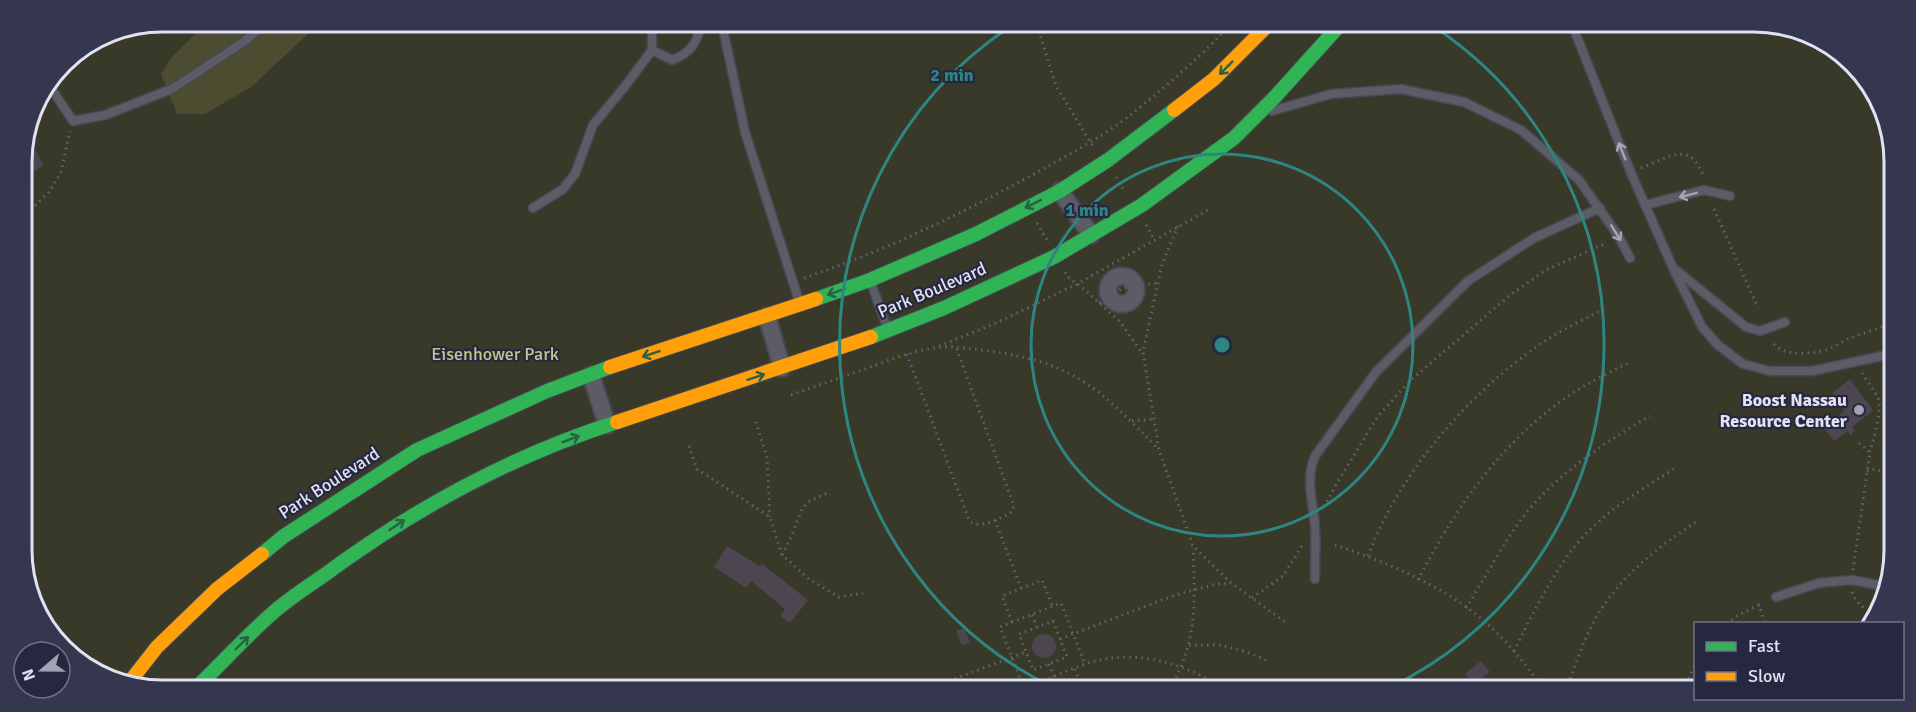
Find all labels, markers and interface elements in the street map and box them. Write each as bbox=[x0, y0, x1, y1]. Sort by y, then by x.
one-way arrow bbox=[1218, 60, 1233, 75]
text: 2 min bbox=[930, 64, 974, 86]
one-way arrow bbox=[1616, 142, 1627, 160]
one-way arrow bbox=[1678, 189, 1697, 201]
one-way arrow bbox=[1025, 198, 1042, 210]
text: 1 min bbox=[1065, 199, 1109, 221]
one-way arrow bbox=[1609, 224, 1622, 241]
street label: Park Boulevard bbox=[874, 257, 990, 323]
one-way arrow bbox=[827, 287, 846, 298]
centre of rings bbox=[1212, 335, 1232, 355]
park label: Eisenhower Park bbox=[431, 343, 559, 365]
one-way arrow bbox=[642, 349, 661, 360]
one-way arrow bbox=[746, 371, 765, 382]
place label: Boost Nassau Resource Center bbox=[1719, 389, 1848, 432]
marker: Boost Nassau Resource Center bbox=[1852, 403, 1866, 417]
one-way arrow bbox=[561, 433, 580, 444]
street label: Park Boulevard bbox=[274, 442, 384, 524]
one-way arrow bbox=[388, 519, 404, 531]
legend bbox=[1694, 622, 1904, 700]
text: Fast bbox=[1748, 635, 1780, 657]
one-way arrow bbox=[234, 636, 249, 650]
north arrow bbox=[12, 640, 72, 700]
text: Slow bbox=[1748, 665, 1785, 687]
text: N bbox=[18, 666, 40, 683]

